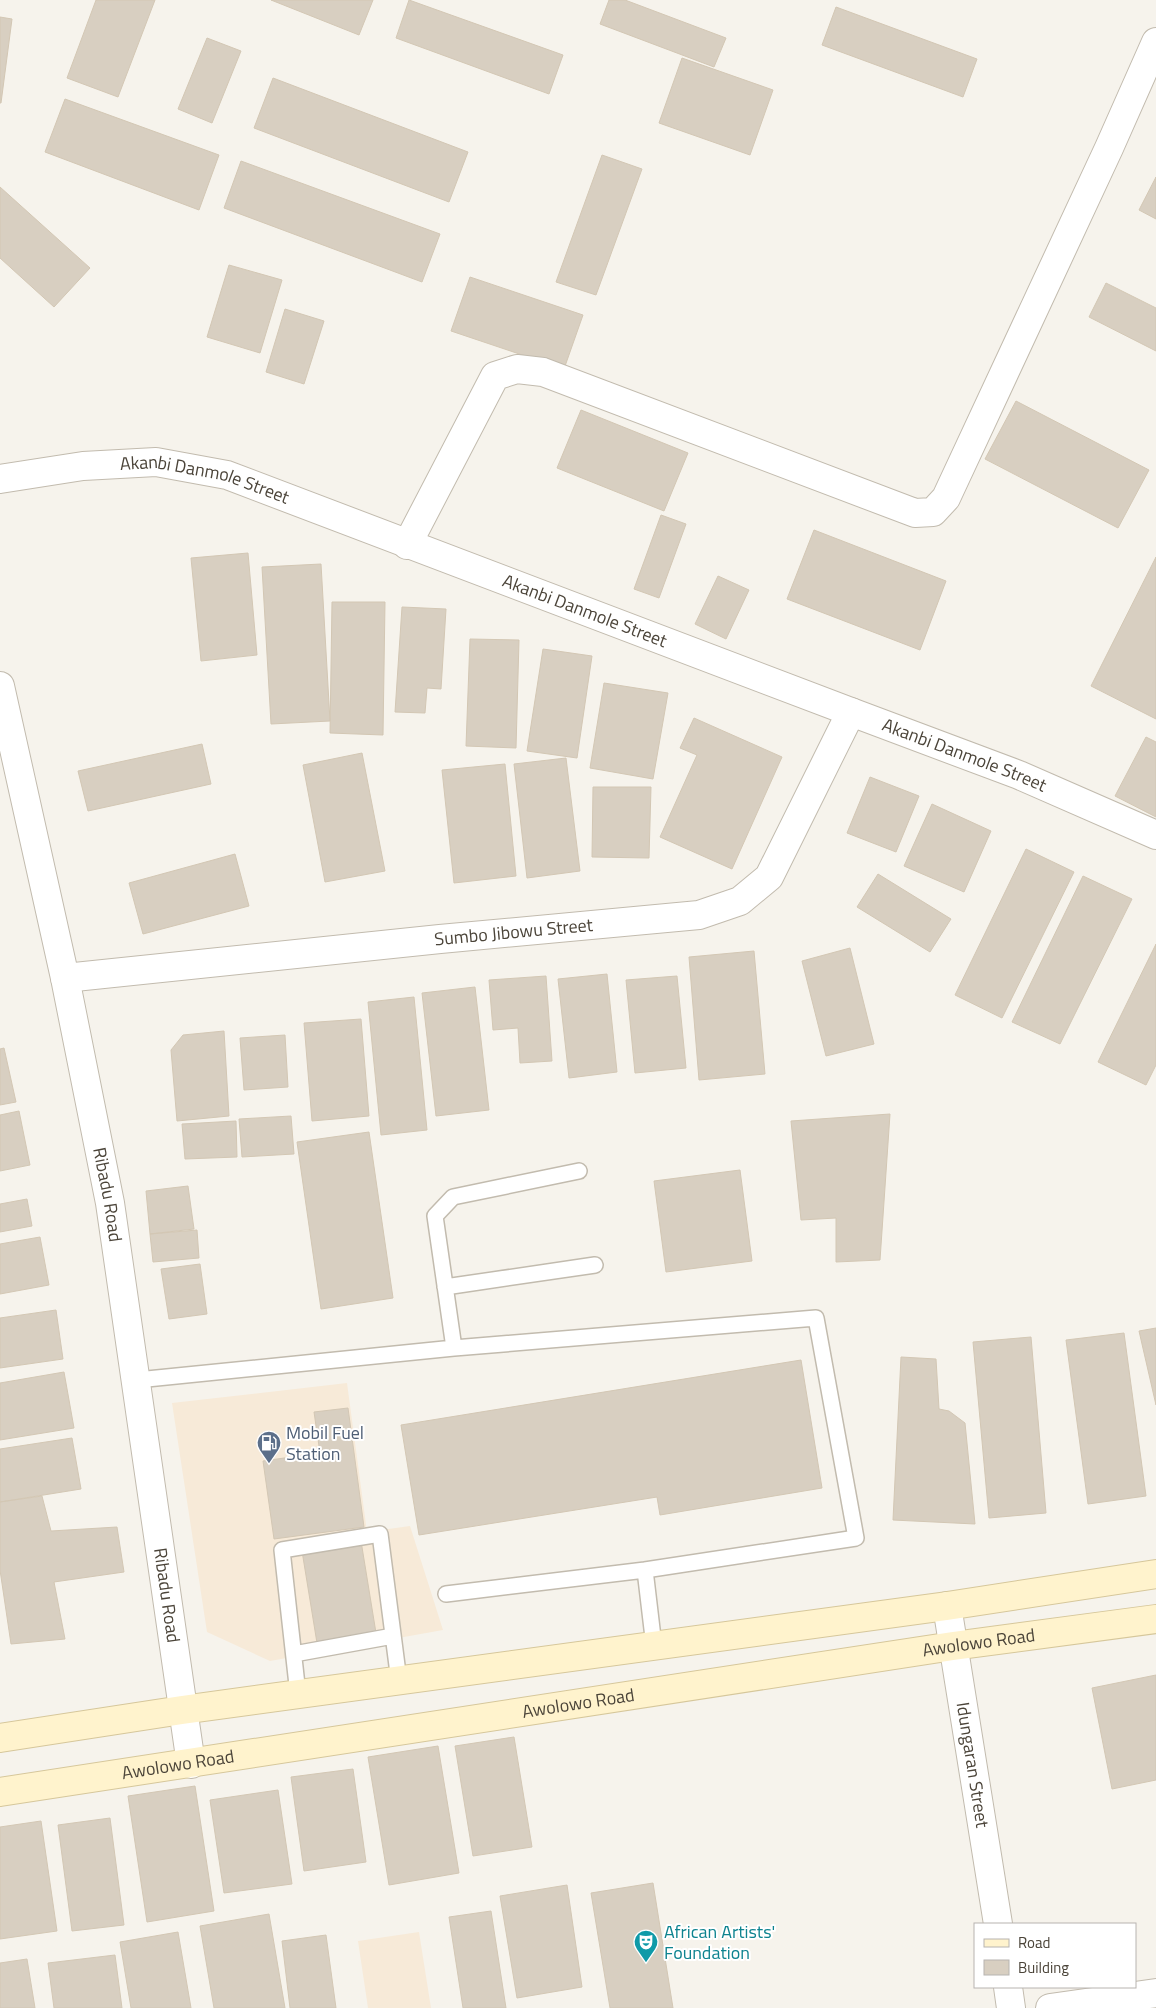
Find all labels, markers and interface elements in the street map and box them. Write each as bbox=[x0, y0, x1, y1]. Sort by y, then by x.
street label: Akanbi Danmole Street bbox=[119, 448, 294, 511]
street label: Akanbi Danmole Street bbox=[499, 567, 672, 654]
street label: Akanbi Danmole Street bbox=[878, 711, 1052, 799]
street label: Sumbo Jibowu Street bbox=[433, 911, 595, 953]
street label: Ribadu Road bbox=[86, 1145, 129, 1244]
place label: Mobil Fuel Station bbox=[286, 1419, 364, 1467]
fuel station icon: Mobil Fuel Station bbox=[256, 1430, 282, 1464]
street label: Ribadu Road bbox=[147, 1546, 187, 1645]
street label: Awolowo Road bbox=[920, 1621, 1037, 1664]
street label: Awolowo Road bbox=[520, 1681, 636, 1725]
street label: Idungaran Street bbox=[950, 1700, 996, 1830]
street label: Awolowo Road bbox=[120, 1742, 236, 1786]
place label: African Artists' Foundation bbox=[664, 1918, 775, 1966]
legend bbox=[974, 1923, 1136, 1988]
theatre icon: African Artists' Foundation bbox=[633, 1929, 659, 1963]
text: Road bbox=[1018, 1931, 1050, 1954]
text: Building bbox=[1018, 1956, 1069, 1979]

